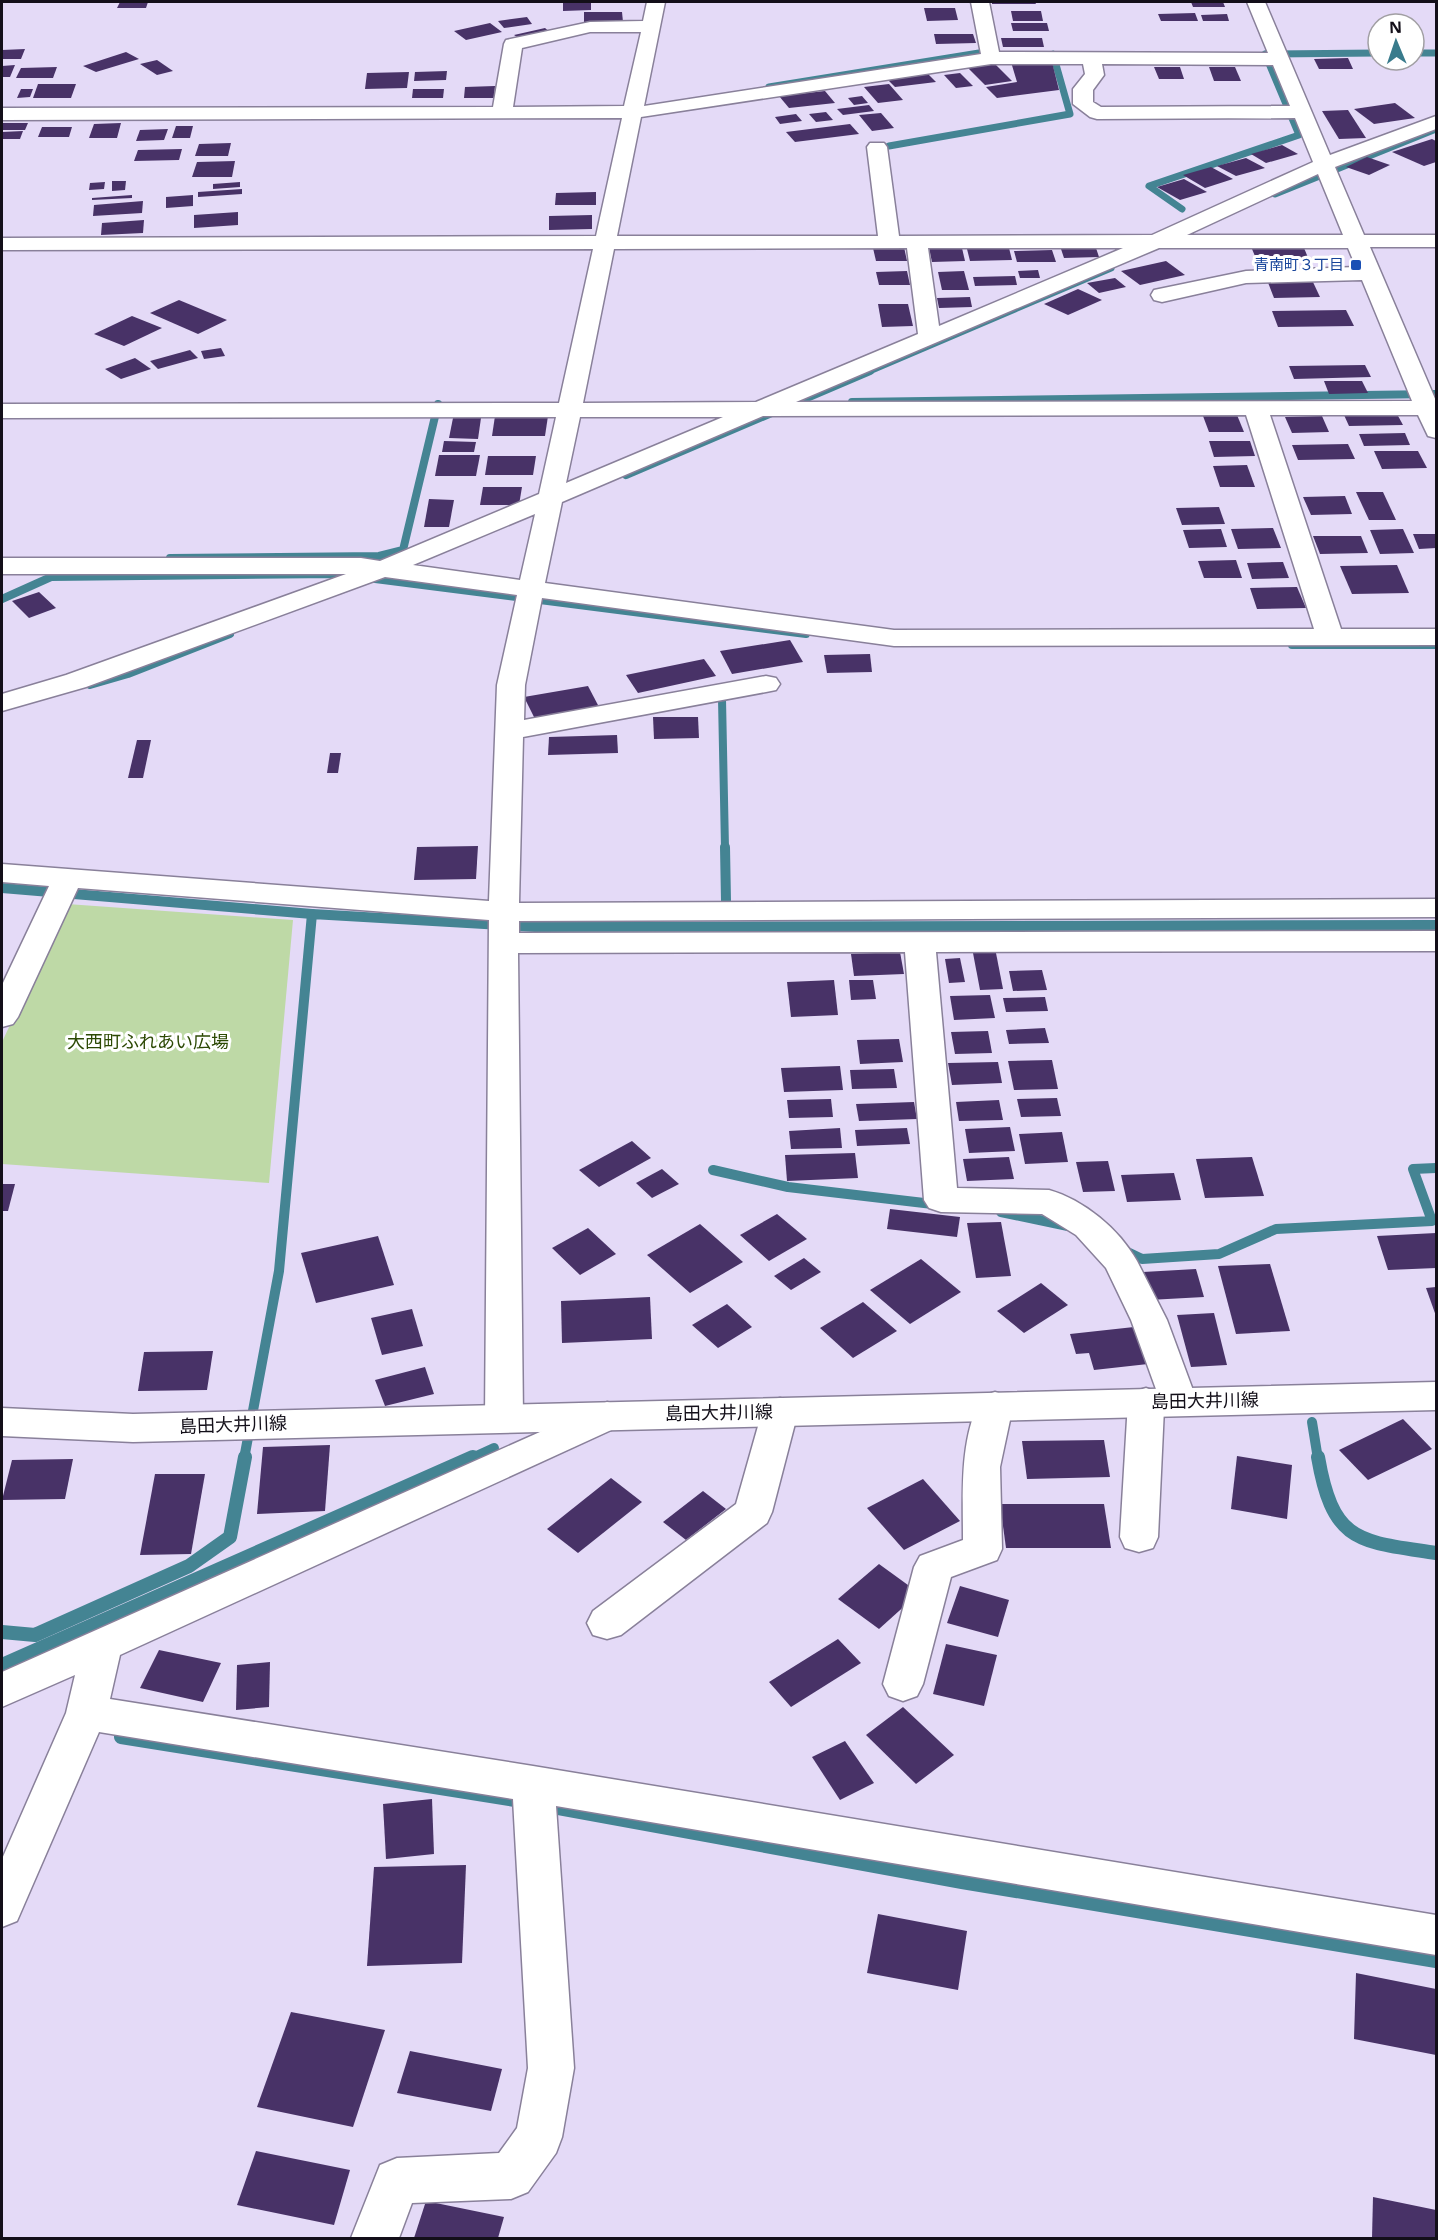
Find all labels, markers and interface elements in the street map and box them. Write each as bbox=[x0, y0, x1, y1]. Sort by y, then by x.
north arrow bbox=[1366, 12, 1426, 72]
text: N bbox=[1389, 16, 1402, 38]
place label: 青南町３丁目 bbox=[1254, 254, 1344, 274]
marker: 青南町３丁目 bbox=[1349, 258, 1363, 272]
park label: 大西町ふれあい広場 bbox=[67, 1029, 229, 1053]
street label: 島田大井川線 bbox=[1151, 1387, 1259, 1413]
street label: 島田大井川線 bbox=[665, 1399, 773, 1425]
street label: 島田大井川線 bbox=[179, 1410, 287, 1438]

